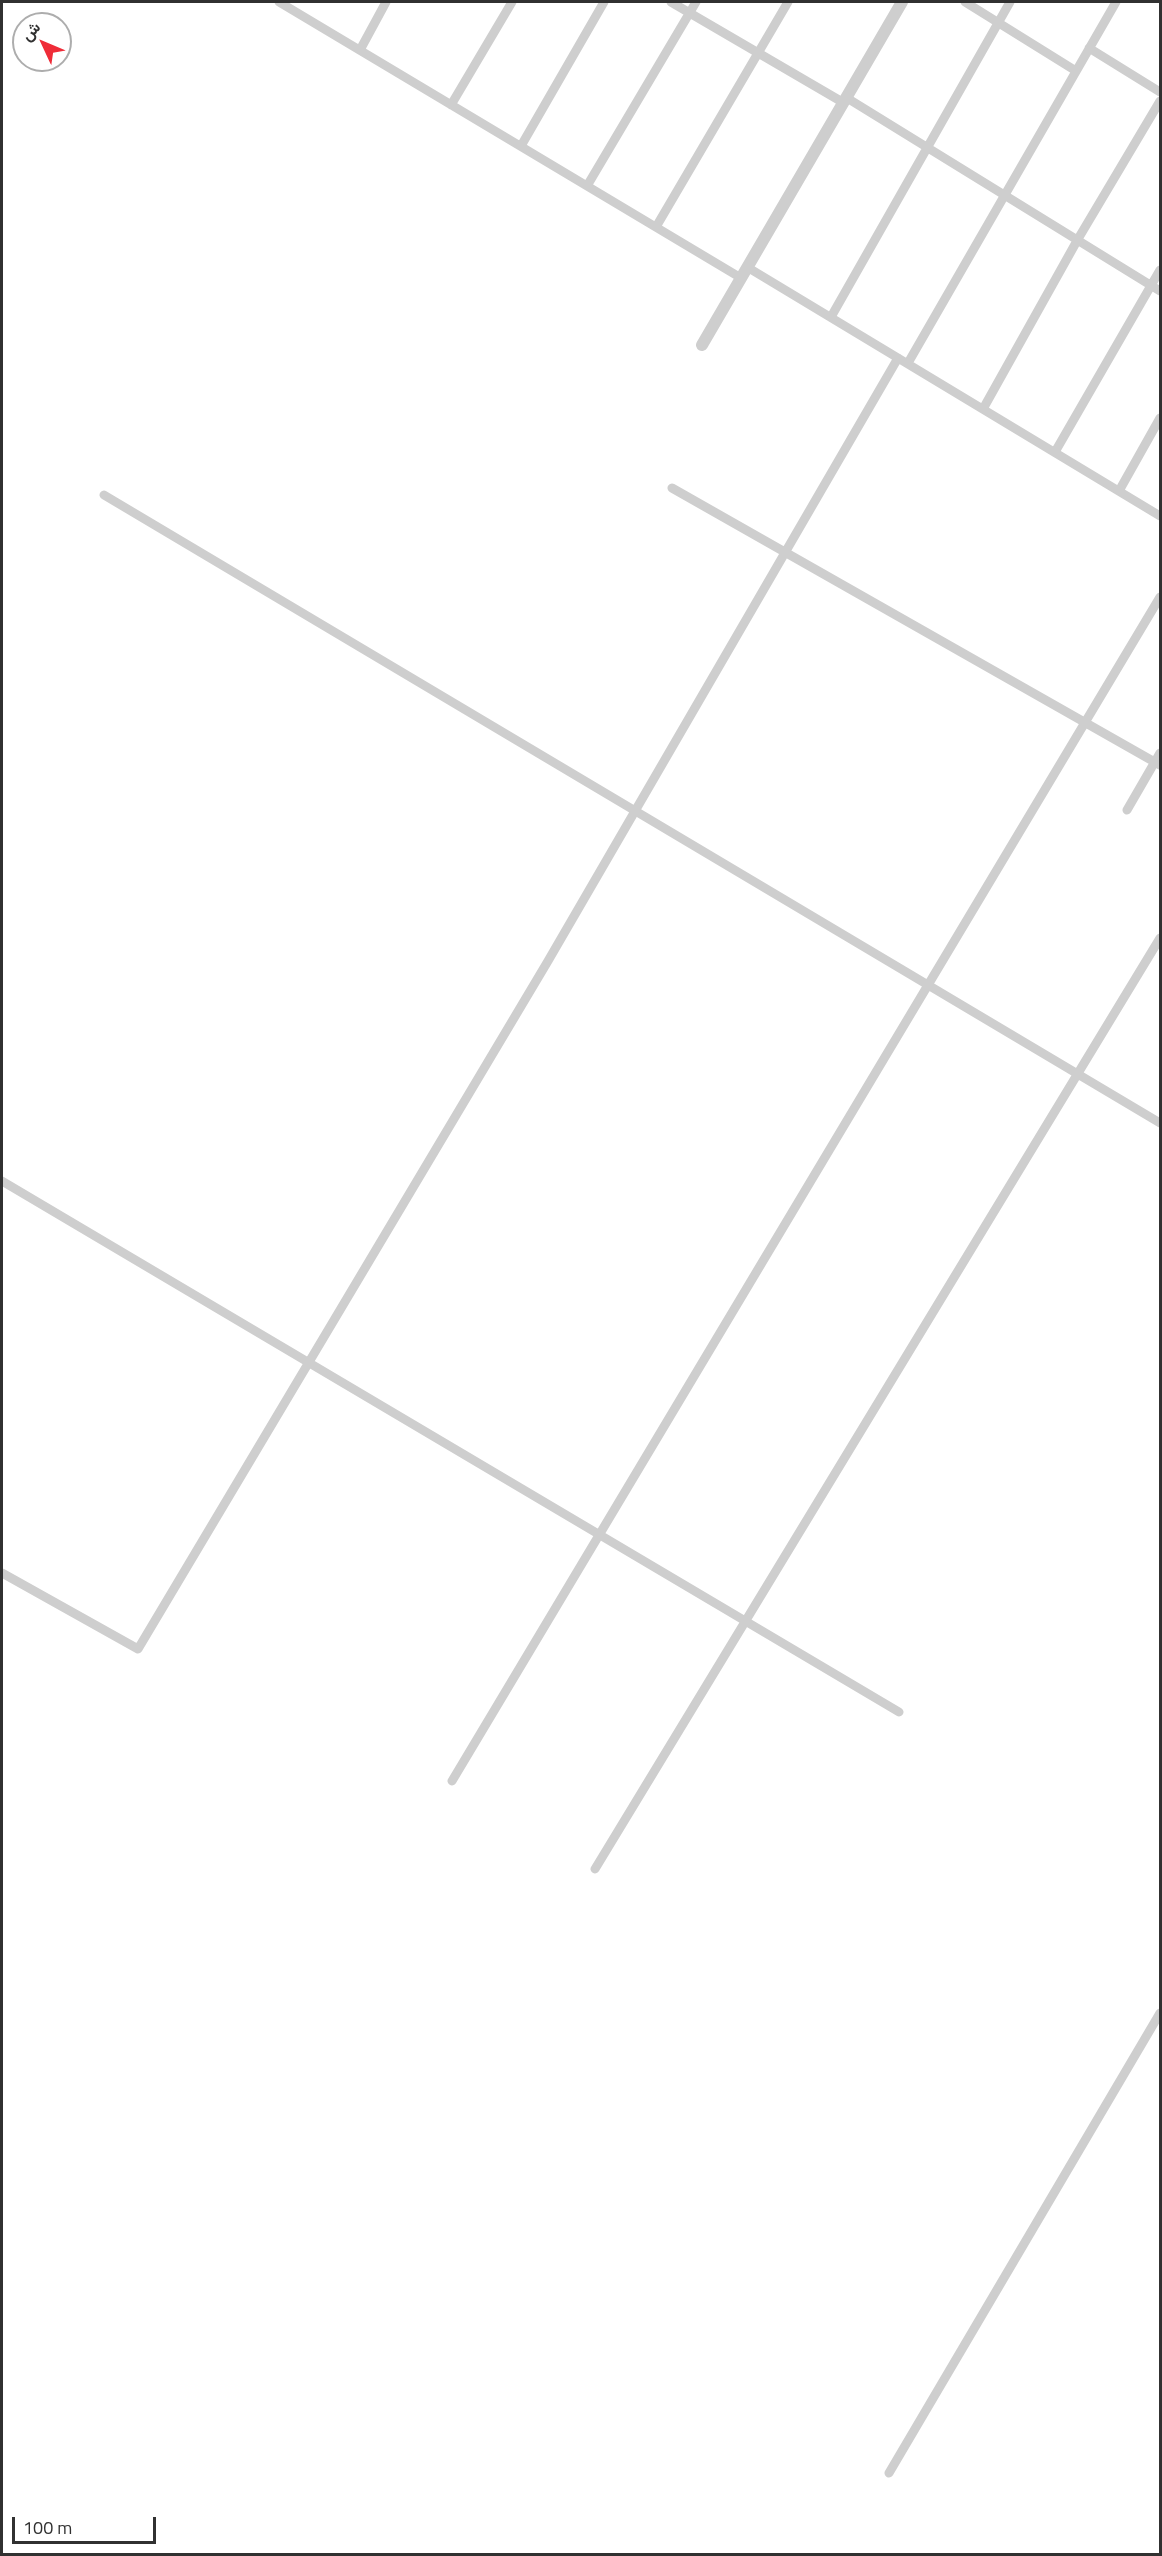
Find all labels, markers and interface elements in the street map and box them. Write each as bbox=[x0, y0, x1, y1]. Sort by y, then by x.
north arrow bbox=[12, 12, 72, 72]
text: ش bbox=[15, 16, 46, 46]
scale bar bbox=[15, 2505, 159, 2543]
text: 100 m bbox=[23, 2514, 72, 2541]

